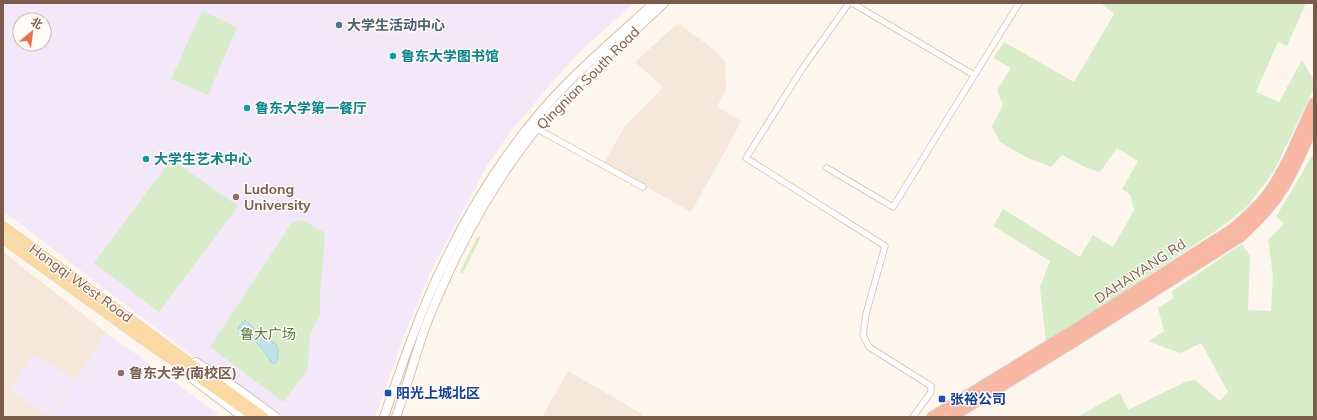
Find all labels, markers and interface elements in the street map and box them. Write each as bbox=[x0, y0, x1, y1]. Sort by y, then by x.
north arrow bbox=[12, 12, 52, 52]
text: 北 bbox=[29, 14, 45, 32]
place label: 大学生活动中心 bbox=[347, 16, 445, 34]
marker: 大学生活动中心 bbox=[334, 20, 344, 30]
street label: Qingnian South Road bbox=[533, 23, 643, 133]
place label: 鲁东大学图书馆 bbox=[401, 47, 499, 65]
marker: 鲁东大学图书馆 bbox=[388, 51, 398, 61]
place label: 鲁东大学第一餐厅 bbox=[255, 99, 367, 117]
marker: 鲁东大学第一餐厅 bbox=[242, 103, 252, 113]
place label: 大学生艺术中心 bbox=[154, 150, 252, 168]
marker: 大学生艺术中心 bbox=[141, 154, 151, 164]
place label: Ludong University bbox=[244, 180, 311, 214]
marker: Ludong University bbox=[231, 192, 241, 202]
street label: DAHAIYANG Rd bbox=[1091, 235, 1189, 307]
street label: Hongqi West Road bbox=[26, 240, 136, 326]
park label: 鲁大广场 bbox=[240, 325, 296, 343]
place label: 鲁东大学(南校区) bbox=[129, 364, 237, 382]
marker: 鲁东大学(南校区) bbox=[116, 368, 126, 378]
place label: 阳光上城北区 bbox=[396, 384, 480, 402]
marker: 阳光上城北区 bbox=[383, 388, 393, 398]
place label: 张裕公司 bbox=[950, 390, 1006, 408]
marker: 张裕公司 bbox=[937, 394, 947, 404]

